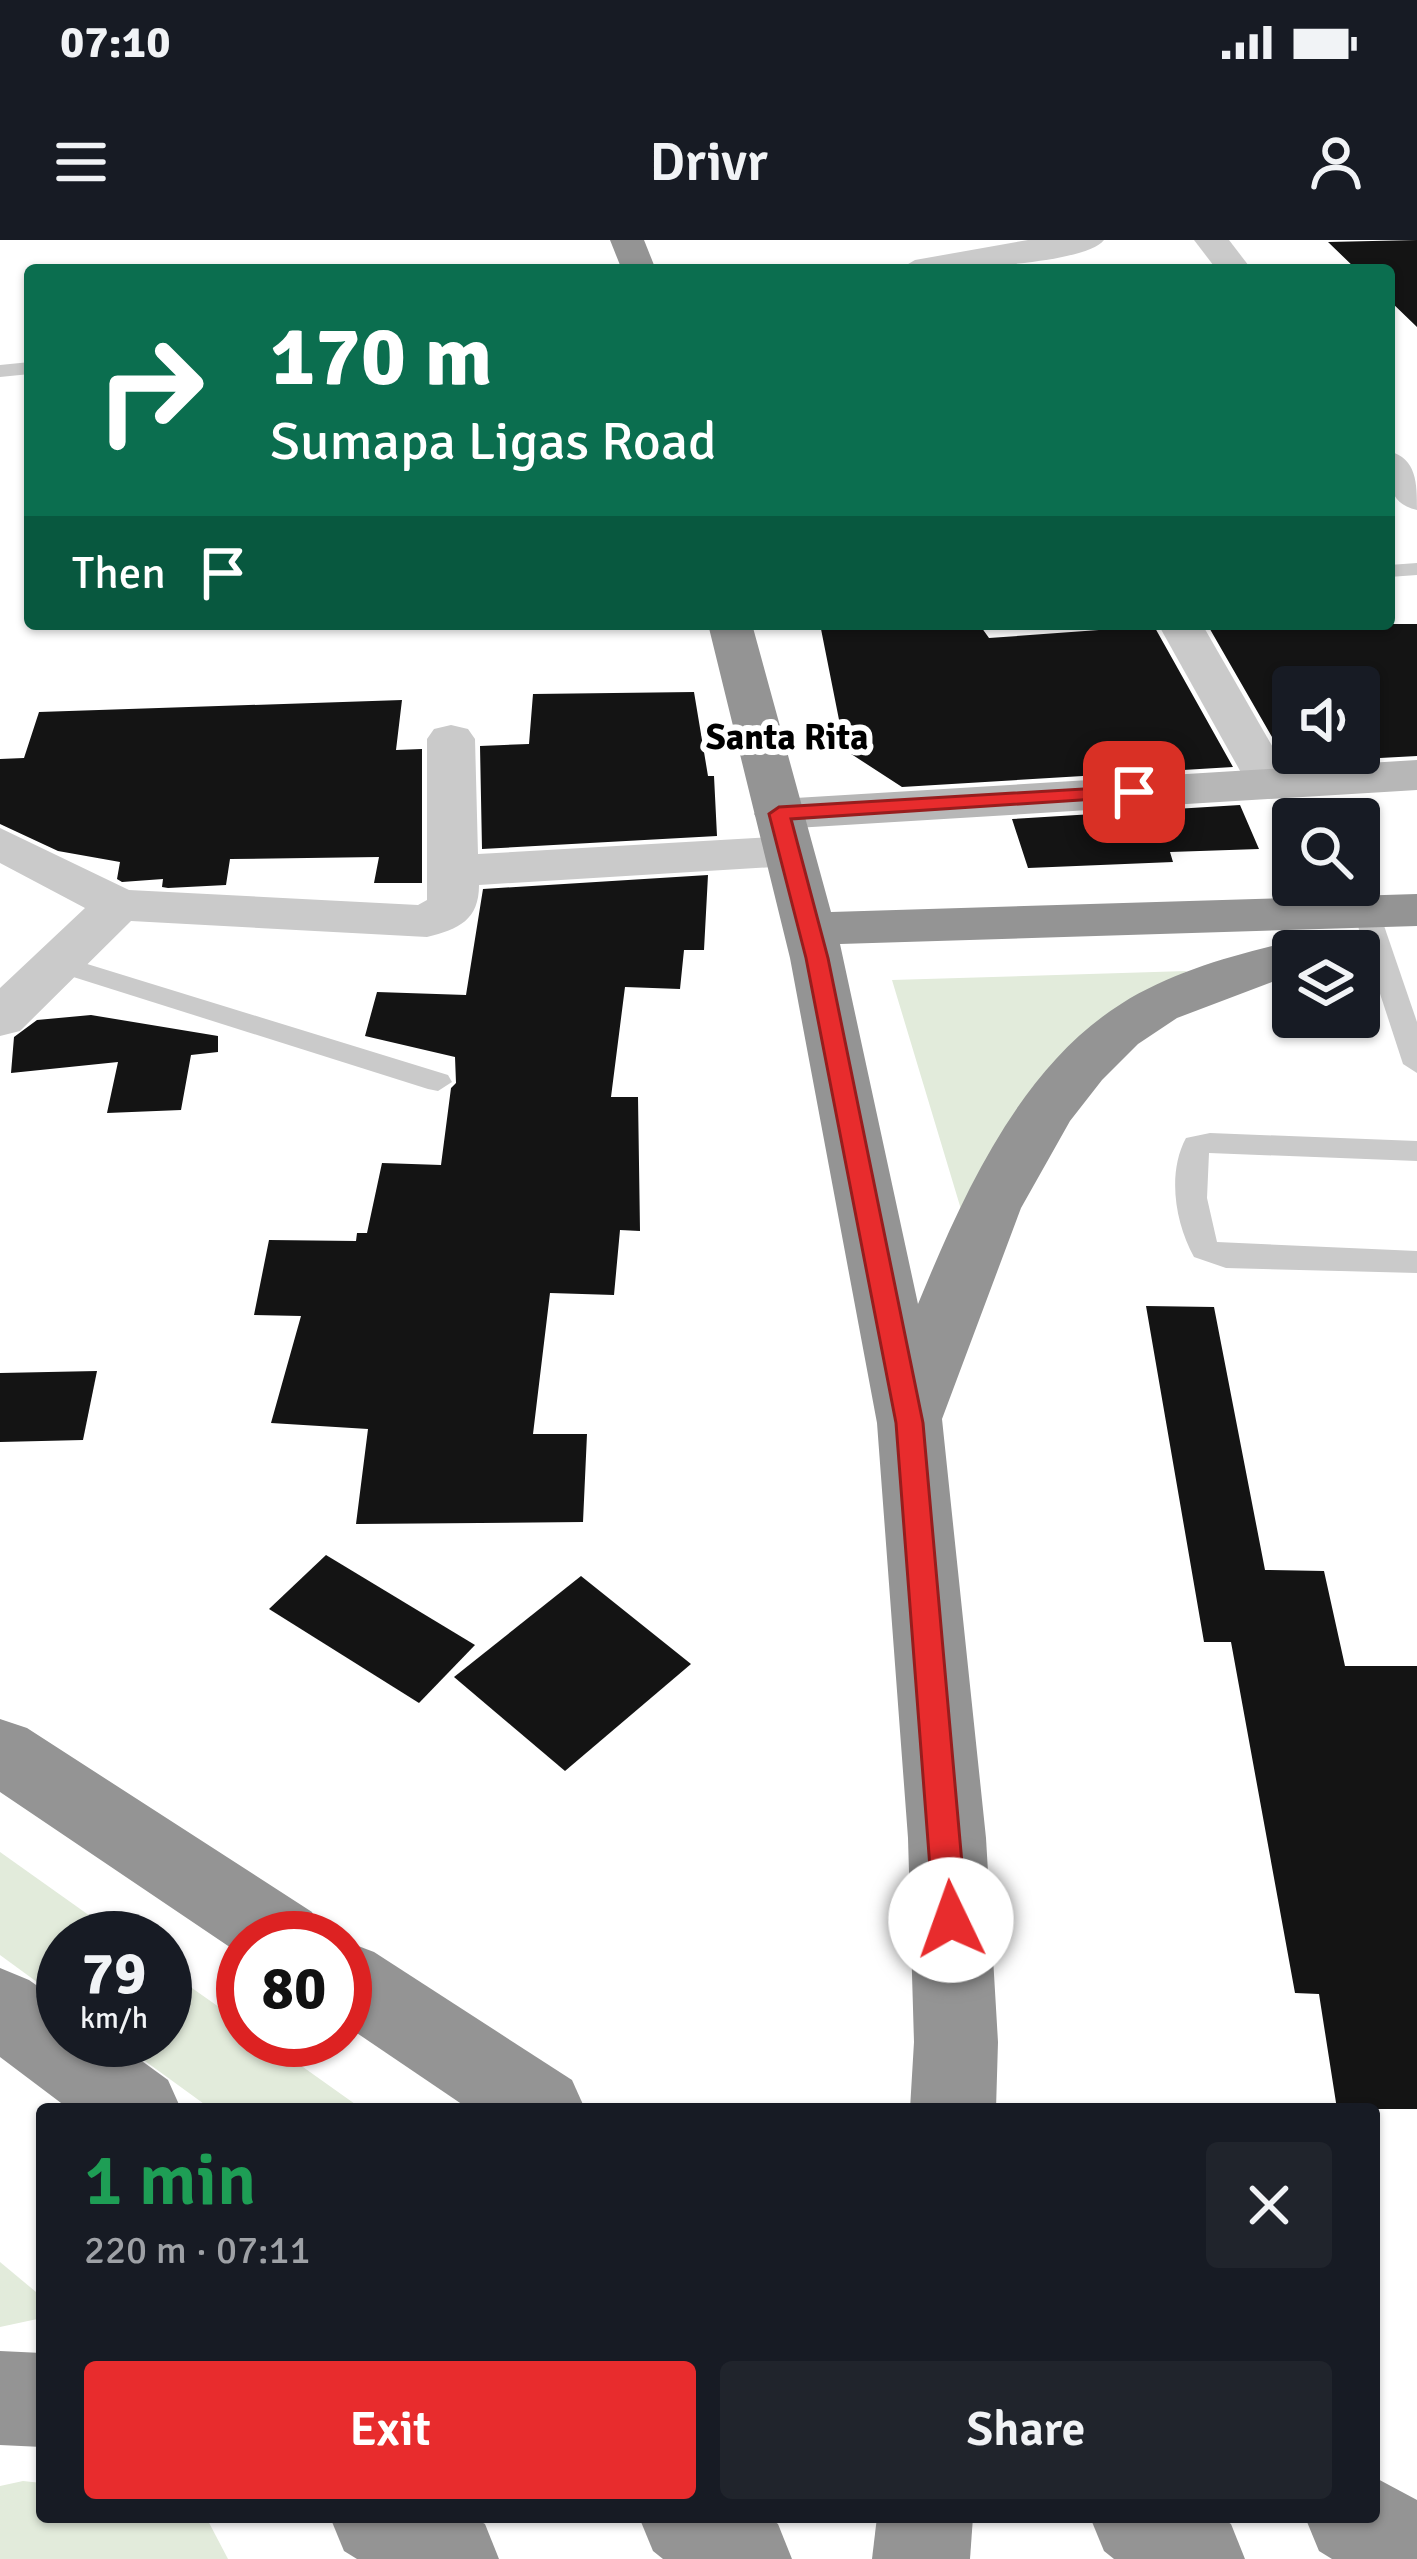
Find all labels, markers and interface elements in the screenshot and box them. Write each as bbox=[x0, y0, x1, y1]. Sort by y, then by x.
text: 07:10 bbox=[60, 15, 170, 70]
icon: menu bbox=[48, 129, 114, 195]
text: Drivr bbox=[649, 129, 768, 196]
icon: person bbox=[1303, 129, 1369, 195]
text: 170 m bbox=[270, 305, 492, 409]
icon: right bbox=[72, 312, 228, 468]
text: Sumapa Ligas Road bbox=[270, 408, 717, 475]
icon: arrive bbox=[190, 540, 256, 606]
text: Then bbox=[72, 546, 166, 601]
map controls bbox=[1272, 666, 1380, 1038]
button: sound bbox=[1272, 666, 1380, 774]
district label: Santa Rita bbox=[706, 715, 868, 760]
pin bbox=[1083, 741, 1185, 843]
icon: arrive bbox=[1101, 759, 1167, 825]
button: search bbox=[1272, 798, 1380, 906]
button: layers bbox=[1272, 930, 1380, 1038]
position arrow bbox=[888, 1857, 1014, 1983]
speed limit sign: 80 bbox=[216, 1911, 372, 2067]
text: 79 bbox=[82, 1937, 146, 2011]
text: km/h bbox=[80, 2000, 148, 2037]
text: 1 min bbox=[84, 2136, 256, 2225]
button: close bbox=[1206, 2142, 1332, 2268]
text: 220 m · 07:11 bbox=[84, 2226, 311, 2274]
button: Exit bbox=[84, 2361, 696, 2499]
button: Share bbox=[720, 2361, 1332, 2499]

